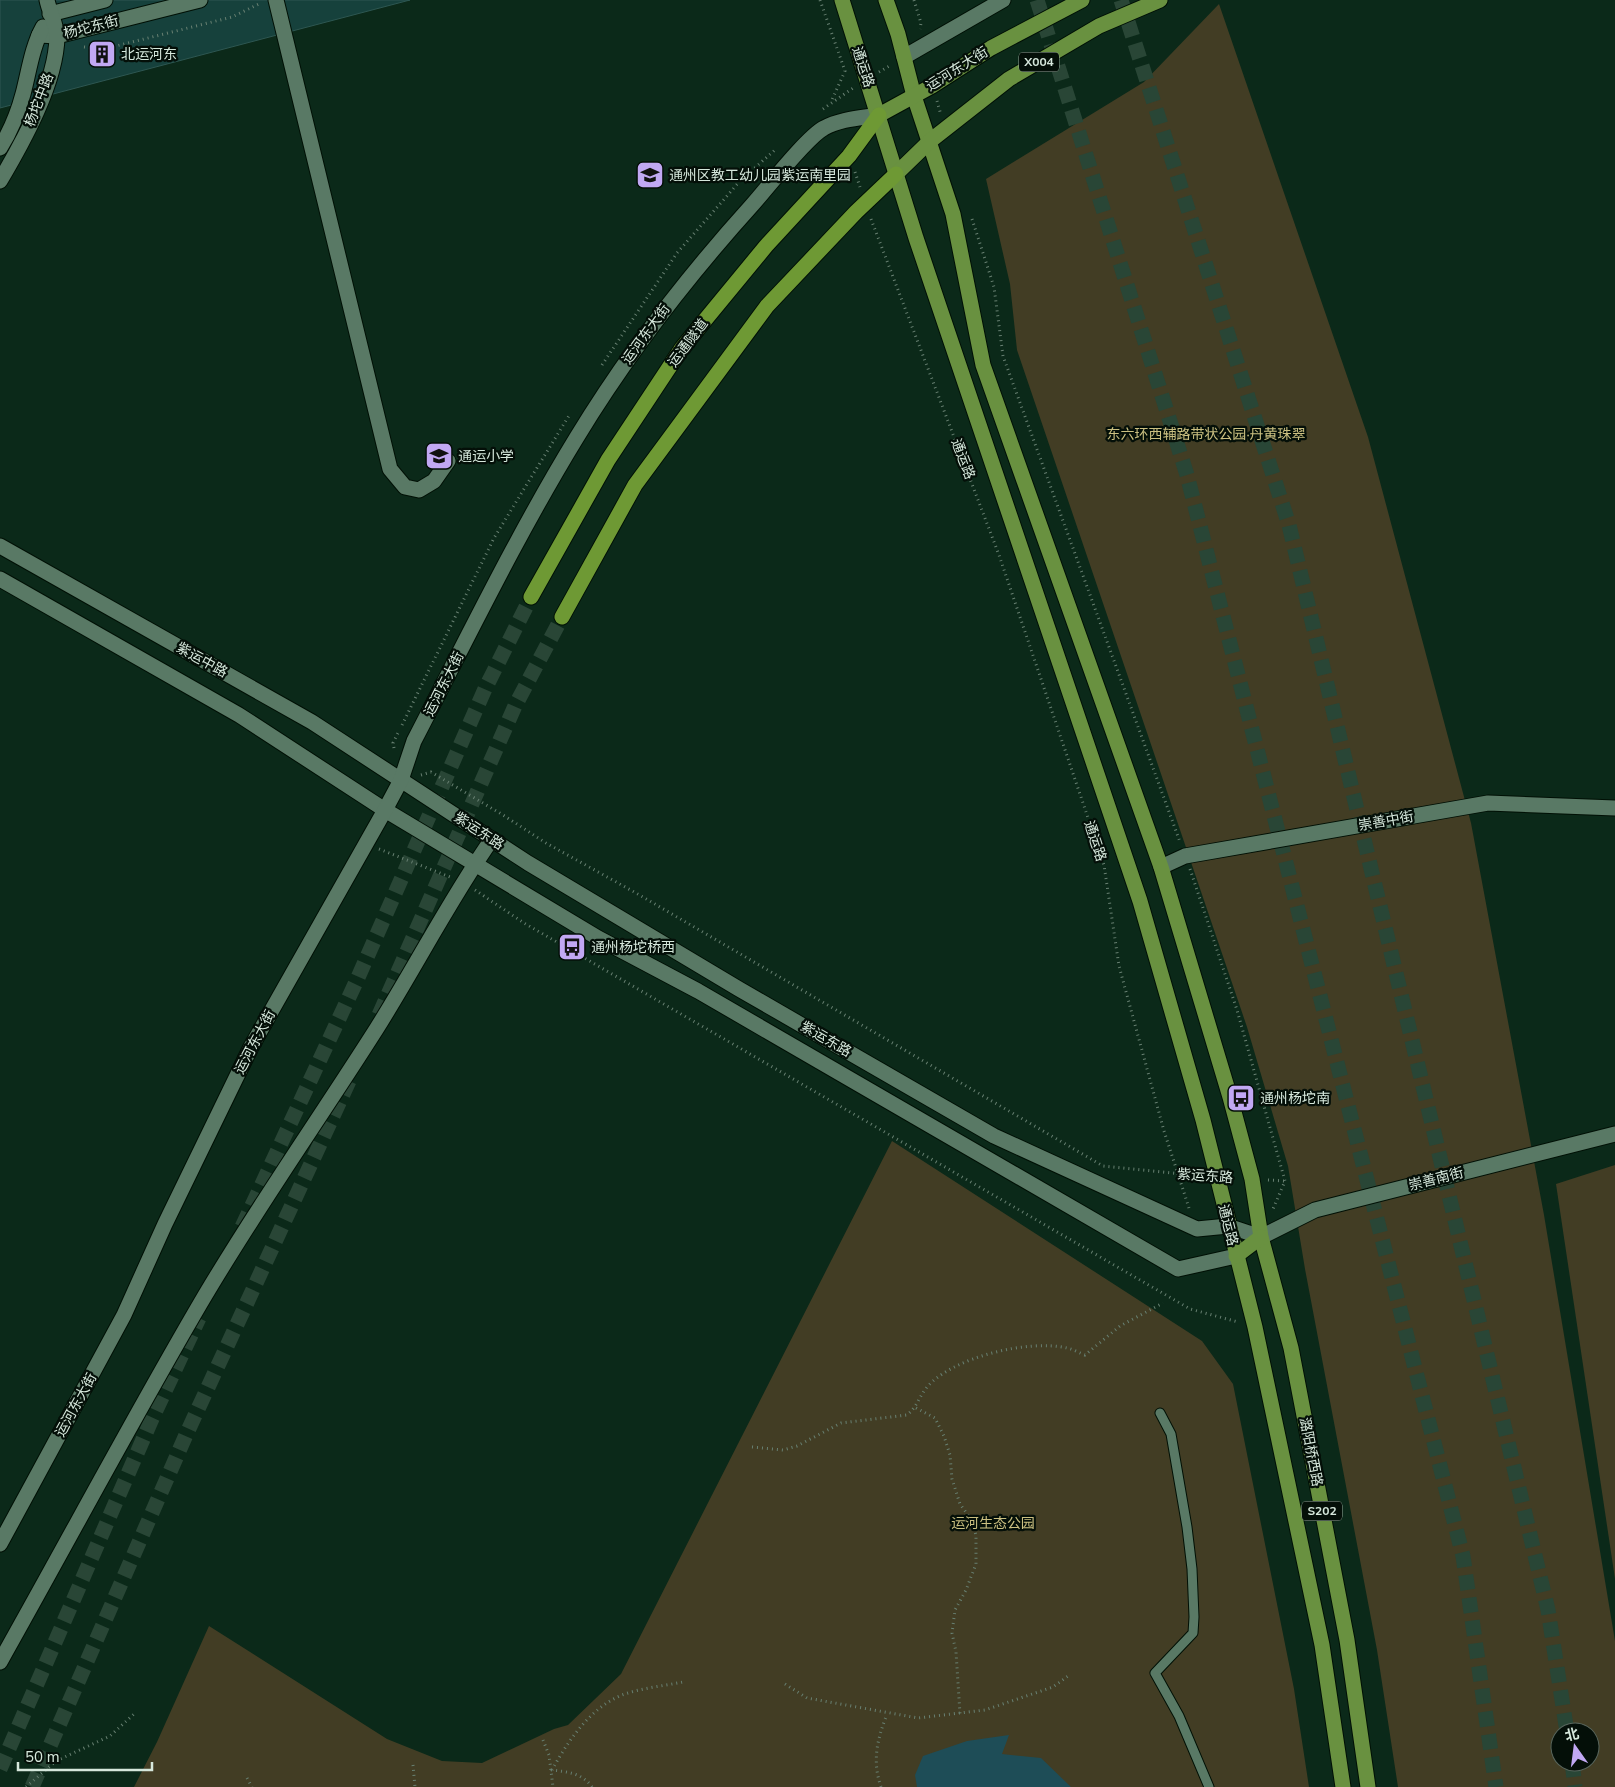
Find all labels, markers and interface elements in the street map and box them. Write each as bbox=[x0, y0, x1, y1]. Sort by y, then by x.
street label: 杨坨东街 bbox=[62, 11, 120, 43]
building icon: 北运河东 bbox=[87, 39, 117, 69]
street label: 运河东大街 bbox=[922, 42, 992, 96]
street label: 通运路 bbox=[847, 44, 879, 90]
place label: 北运河东 bbox=[121, 45, 177, 64]
road number: X004 bbox=[1019, 52, 1059, 72]
street label: 杨坨中路 bbox=[20, 70, 58, 130]
school or university icon: 通州区教工幼儿园紫运南里园 bbox=[635, 160, 665, 190]
place label: 通州区教工幼儿园紫运南里园 bbox=[669, 166, 851, 185]
street label: 运河东大街 bbox=[618, 300, 674, 368]
street label: 运通隧道 bbox=[664, 315, 712, 371]
park label: 东六环西辅路带状公园·丹黄珠翠 bbox=[1106, 425, 1306, 444]
street label: 通运路 bbox=[947, 436, 979, 482]
school or university icon: 通运小学 bbox=[424, 441, 454, 471]
place label: 通运小学 bbox=[458, 447, 514, 466]
street label: 紫运中路 bbox=[173, 638, 231, 682]
street label: 运河东大街 bbox=[420, 649, 468, 719]
street label: 崇善中街 bbox=[1357, 807, 1415, 835]
street label: 紫运东路 bbox=[450, 808, 508, 854]
street label: 通运路 bbox=[1079, 818, 1111, 864]
bus stop icon: 通州杨坨桥西 bbox=[557, 932, 587, 962]
place label: 通州杨坨桥西 bbox=[591, 938, 675, 957]
street label: 运河东大街 bbox=[230, 1007, 280, 1077]
street label: 紫运东路 bbox=[797, 1017, 855, 1061]
bus stop icon: 通州杨坨南 bbox=[1226, 1083, 1256, 1113]
place label: 通州杨坨南 bbox=[1260, 1089, 1330, 1108]
street label: 崇善南街 bbox=[1407, 1163, 1465, 1195]
street label: 紫运东路 bbox=[1176, 1165, 1234, 1187]
street label: 通运路 bbox=[1214, 1202, 1242, 1248]
street label: 运河东大街 bbox=[51, 1370, 101, 1440]
street label: 潞阳桥西路 bbox=[1295, 1416, 1327, 1488]
road number: S202 bbox=[1302, 1502, 1342, 1520]
park label: 运河生态公园 bbox=[951, 1514, 1035, 1533]
north arrow bbox=[1550, 1722, 1600, 1772]
text: 北 bbox=[1563, 1724, 1581, 1746]
scale bar bbox=[18, 1740, 151, 1772]
text: 50 m bbox=[25, 1747, 60, 1767]

